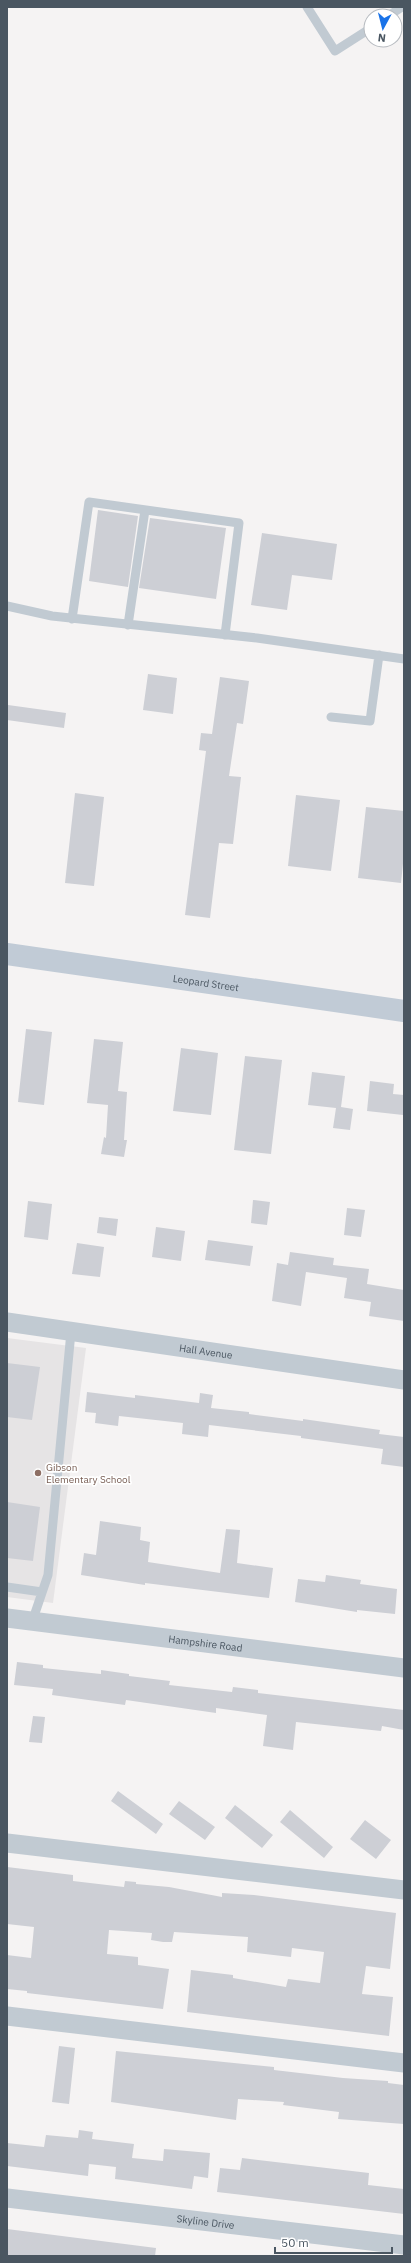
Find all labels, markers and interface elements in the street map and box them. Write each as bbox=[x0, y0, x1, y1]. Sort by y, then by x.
north arrow bbox=[363, 8, 403, 48]
text: N bbox=[377, 30, 387, 45]
street label: Leopard Street bbox=[172, 971, 240, 994]
street label: Hall Avenue bbox=[178, 1341, 234, 1361]
place label: Gibson Elementary School bbox=[46, 1461, 131, 1486]
marker: Gibson Elementary School bbox=[33, 1468, 43, 1478]
street label: Hampshire Road bbox=[168, 1632, 243, 1654]
street label: Skyline Drive bbox=[176, 2212, 236, 2231]
scale bar bbox=[275, 2229, 392, 2255]
text: 50 m bbox=[281, 2235, 309, 2250]

